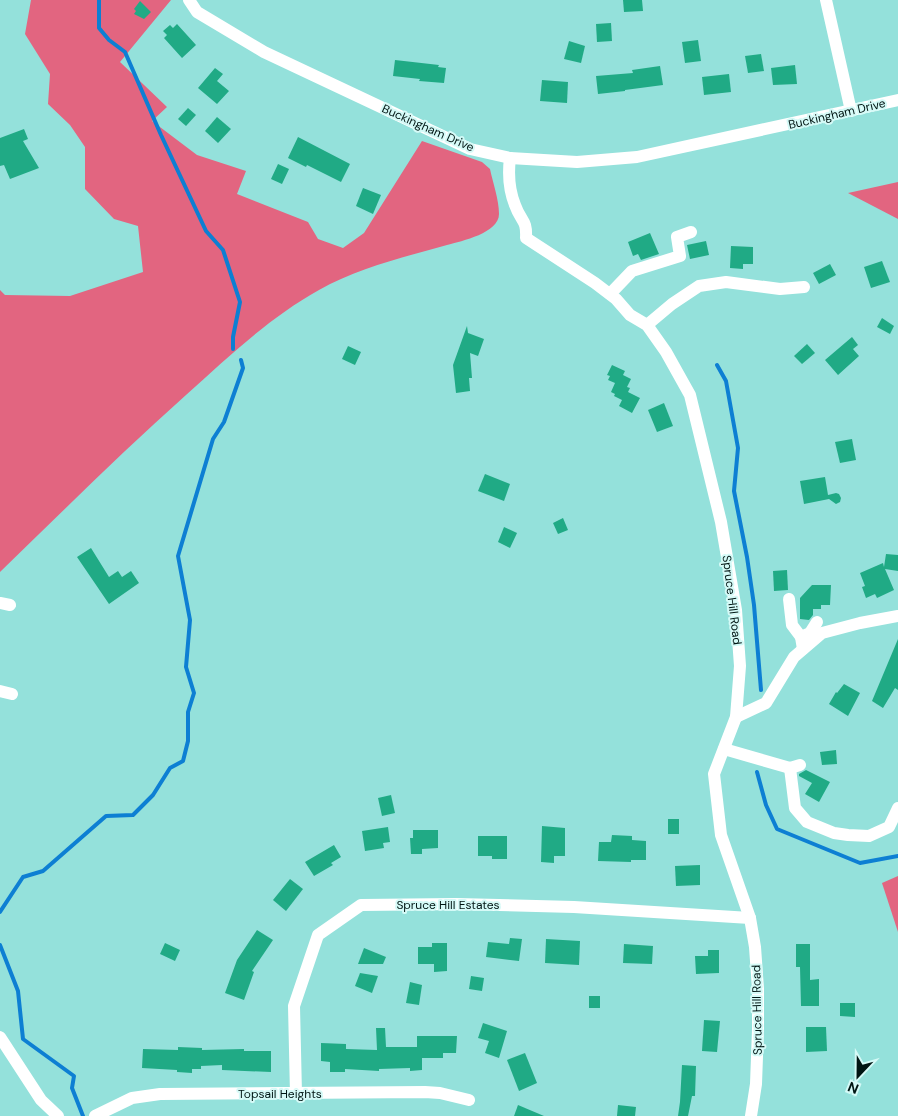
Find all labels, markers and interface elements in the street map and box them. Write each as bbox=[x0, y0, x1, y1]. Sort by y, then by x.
street label: Buckingham Drive bbox=[787, 95, 887, 133]
street label: Buckingham Drive bbox=[379, 101, 477, 156]
street label: Spruce Hill Road bbox=[719, 554, 745, 646]
street label: Spruce Hill Estates bbox=[396, 897, 500, 913]
street label: Spruce Hill Road bbox=[748, 965, 766, 1055]
north arrow bbox=[833, 1051, 883, 1101]
text: N bbox=[845, 1078, 861, 1098]
street label: Topsail Heights bbox=[238, 1086, 322, 1102]

